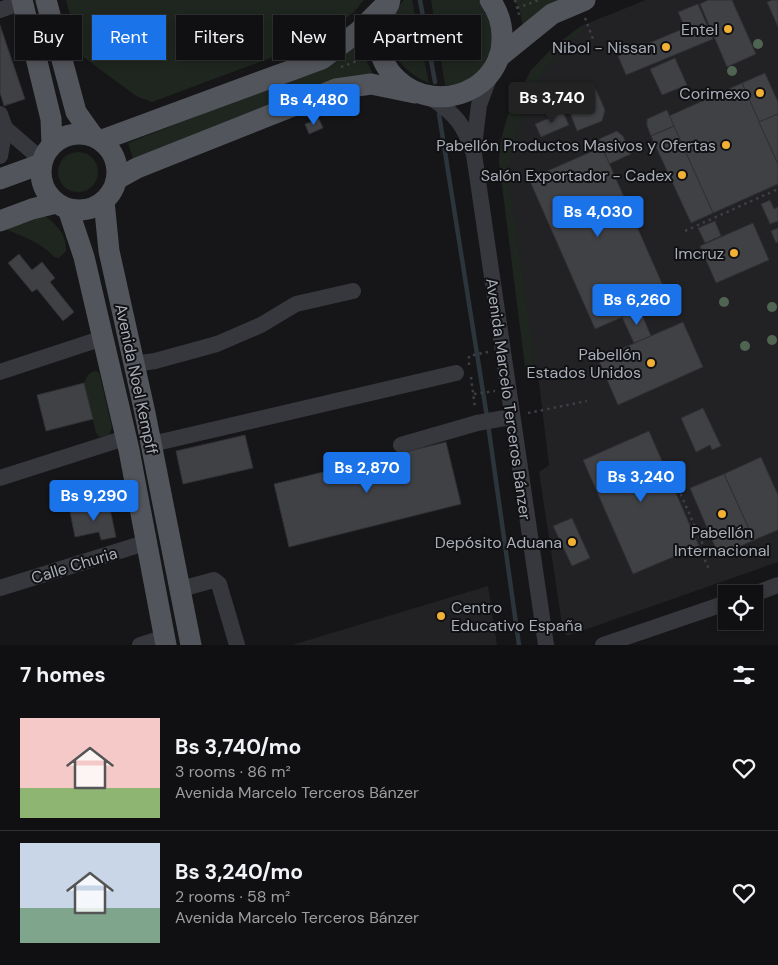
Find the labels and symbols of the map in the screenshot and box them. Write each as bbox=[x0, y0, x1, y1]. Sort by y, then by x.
place label: Entel bbox=[681, 19, 718, 40]
marker: Entel bbox=[722, 23, 734, 35]
place label: Nibol - Nissan bbox=[552, 37, 656, 58]
marker: Nibol - Nissan bbox=[660, 41, 672, 53]
pin: Bs 3,740 bbox=[500, 82, 604, 124]
place label: Corimexo bbox=[679, 83, 750, 104]
pin: Bs 4,480 bbox=[262, 84, 366, 126]
marker: Corimexo bbox=[754, 87, 766, 99]
place label: Pabellón Productos Masivos y Ofertas bbox=[436, 135, 716, 156]
marker: Pabellón Productos Masivos y Ofertas bbox=[720, 139, 732, 151]
place label: Salón Exportador - Cadex bbox=[481, 165, 672, 186]
marker: Salón Exportador - Cadex bbox=[676, 169, 688, 181]
pin: Bs 4,030 bbox=[546, 196, 650, 238]
place label: Imcruz bbox=[674, 243, 724, 264]
marker: Imcruz bbox=[728, 247, 740, 259]
street label: Avenida Marcelo Terceros Bánzer bbox=[481, 277, 536, 521]
pin: Bs 6,260 bbox=[585, 284, 689, 326]
street label: Avenida Noel Kempff bbox=[110, 302, 163, 456]
place label: Pabellón Estados Unidos bbox=[526, 344, 641, 383]
marker: Pabellón Estados Unidos bbox=[645, 357, 657, 369]
pin: Bs 2,870 bbox=[315, 452, 419, 494]
pin: Bs 3,240 bbox=[589, 460, 693, 503]
pin: Bs 9,290 bbox=[42, 480, 146, 522]
marker: Pabellón Internacional bbox=[716, 508, 728, 520]
place label: Pabellón Internacional bbox=[674, 522, 770, 561]
place label: Depósito Aduana bbox=[435, 532, 562, 553]
marker: Depósito Aduana bbox=[566, 536, 578, 548]
street label: Calle Churia bbox=[29, 542, 120, 589]
place label: Centro Educativo España bbox=[451, 597, 582, 636]
marker: Centro Educativo España bbox=[435, 610, 447, 622]

